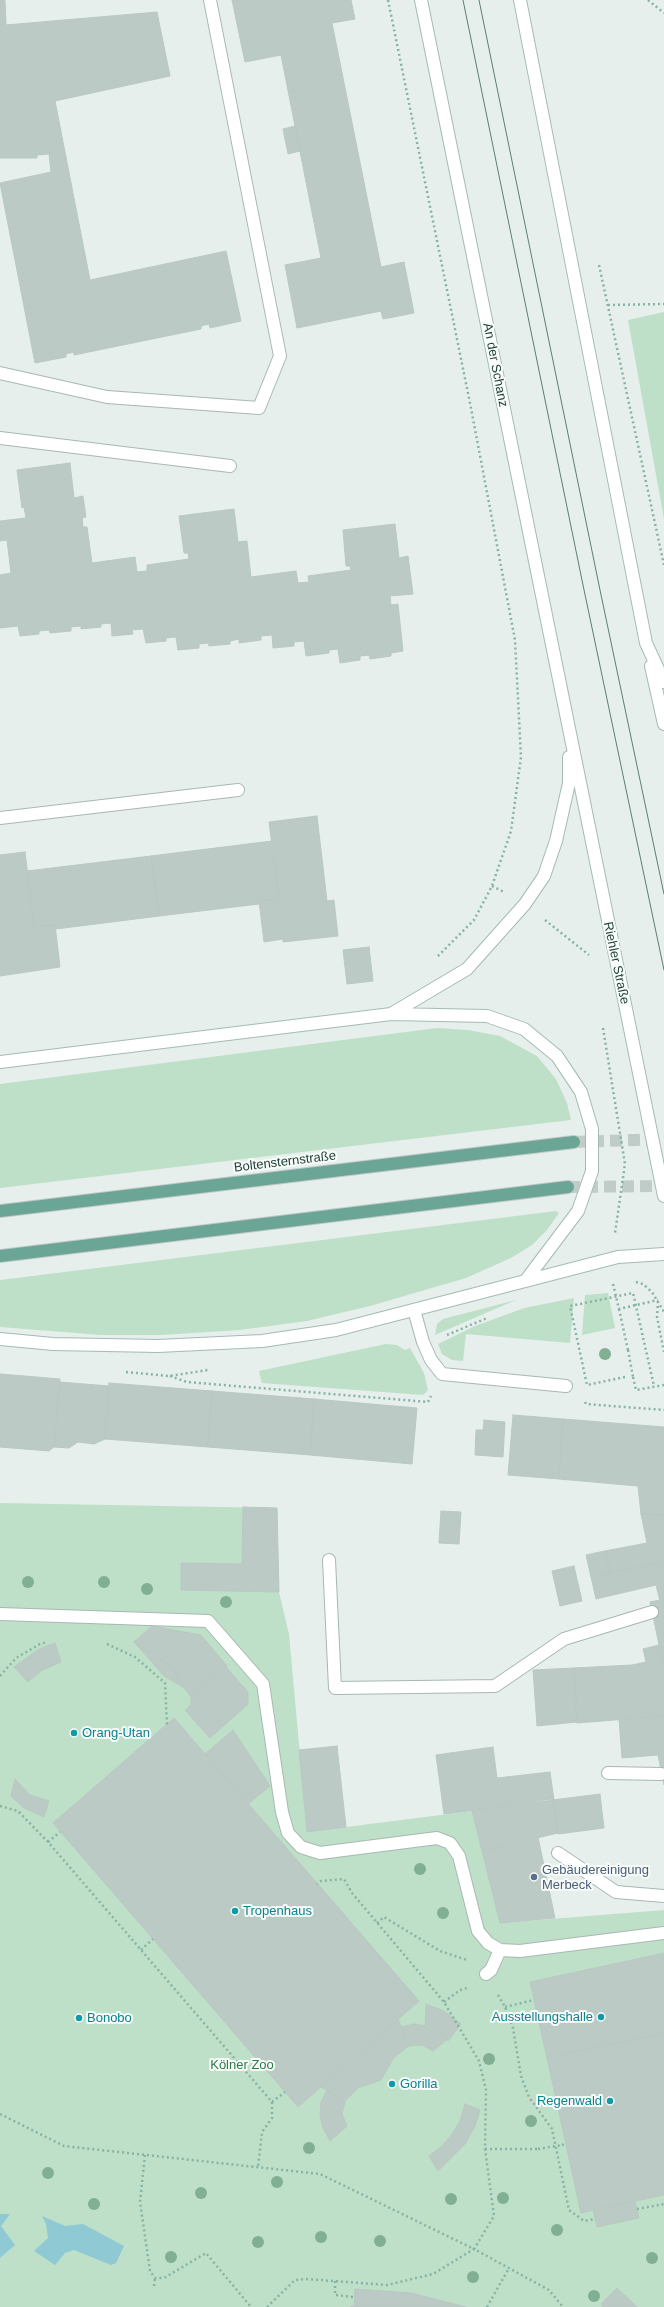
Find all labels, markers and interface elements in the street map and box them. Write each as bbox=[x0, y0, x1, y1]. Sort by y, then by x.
street label: An der Schanz bbox=[479, 322, 511, 408]
street label: Riehler Straße bbox=[600, 920, 632, 1006]
street label: Boltensternstraße bbox=[233, 1148, 337, 1176]
place label: Orang-Utan bbox=[82, 1725, 150, 1741]
marker: Orang-Utan bbox=[69, 1728, 79, 1738]
place label: Gebäudereinigung Merbeck bbox=[542, 1862, 649, 1893]
marker: Gebäudereinigung Merbeck bbox=[529, 1872, 539, 1882]
place label: Tropenhaus bbox=[243, 1903, 312, 1919]
marker: Tropenhaus bbox=[230, 1906, 240, 1916]
place label: Ausstellungshalle bbox=[492, 2009, 593, 2025]
place label: Bonobo bbox=[87, 2010, 132, 2026]
marker: Ausstellungshalle bbox=[596, 2012, 606, 2022]
marker: Bonobo bbox=[74, 2013, 84, 2023]
park label: Kölner Zoo bbox=[210, 2057, 274, 2073]
place label: Gorilla bbox=[400, 2076, 438, 2092]
marker: Gorilla bbox=[387, 2079, 397, 2089]
place label: Regenwald bbox=[537, 2093, 602, 2109]
marker: Regenwald bbox=[605, 2096, 615, 2106]

